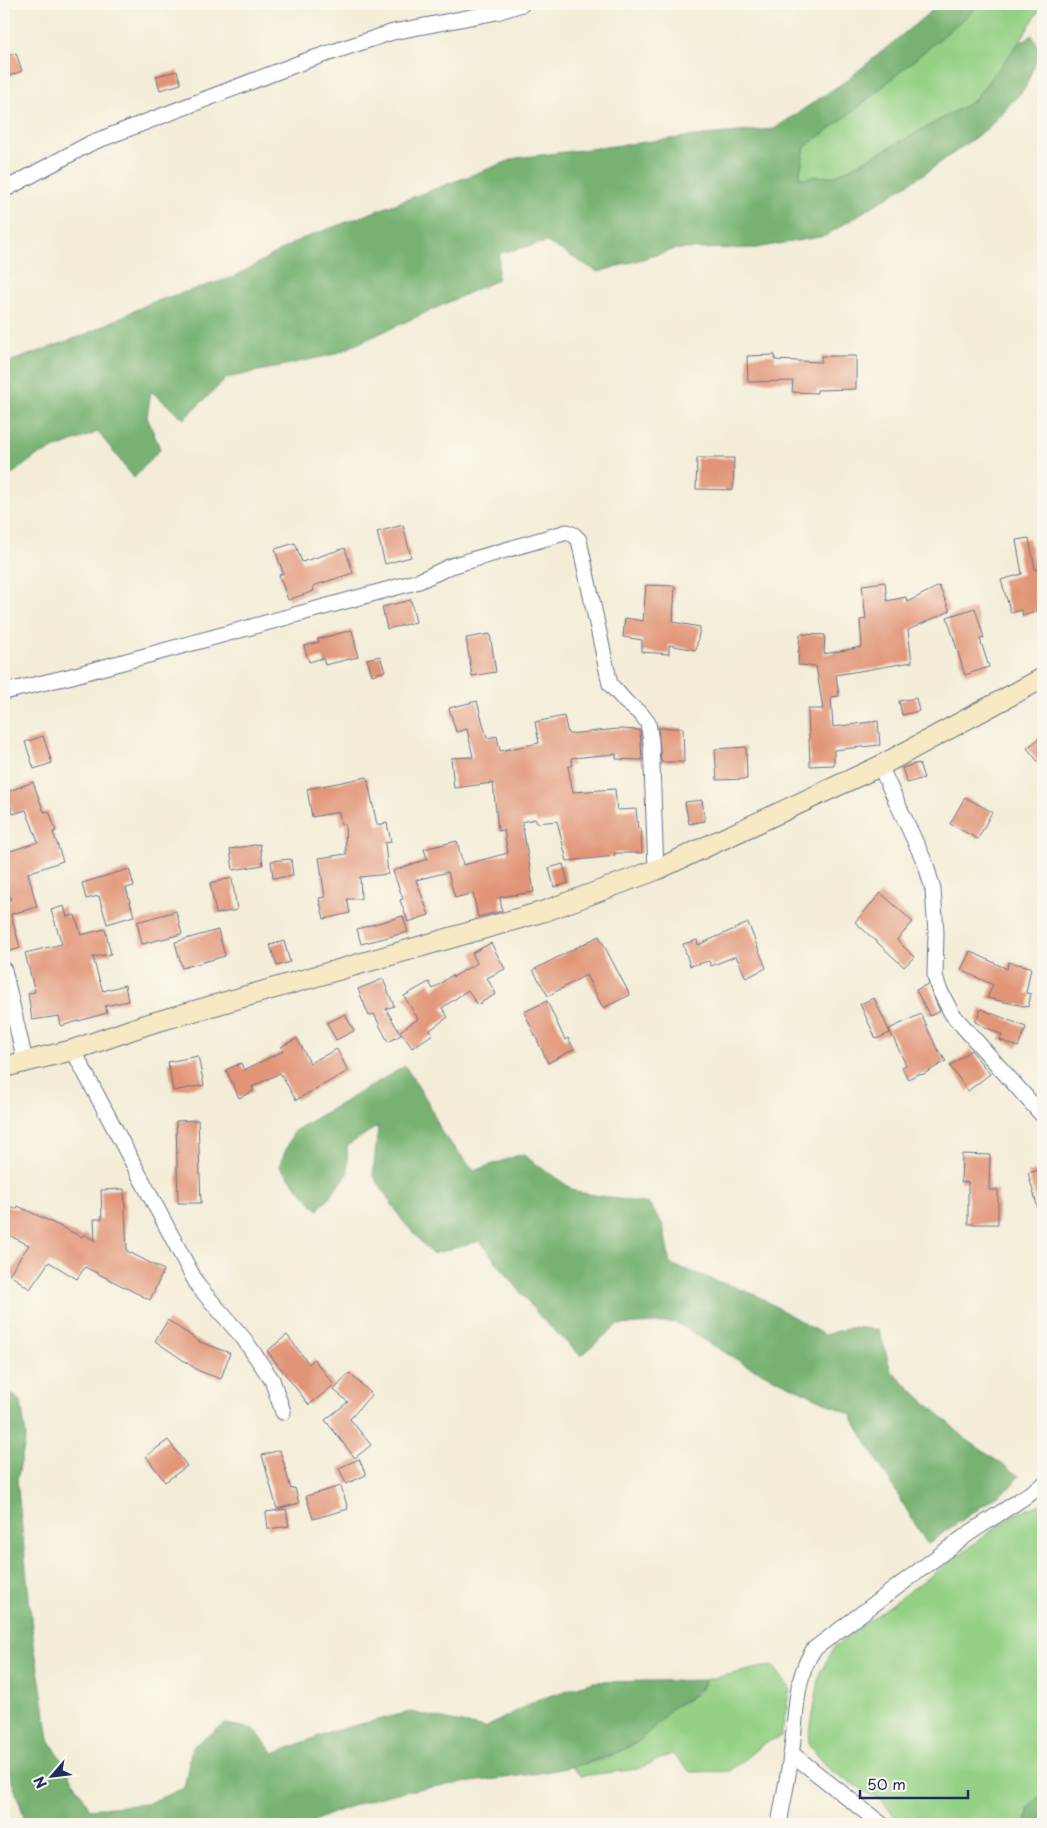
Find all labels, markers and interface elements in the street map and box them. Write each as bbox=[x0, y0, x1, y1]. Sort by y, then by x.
north arrow bbox=[28, 1750, 78, 1800]
scale bar bbox=[860, 1768, 967, 1800]
text: 50 m bbox=[867, 1772, 906, 1795]
text: N bbox=[28, 1773, 52, 1792]

